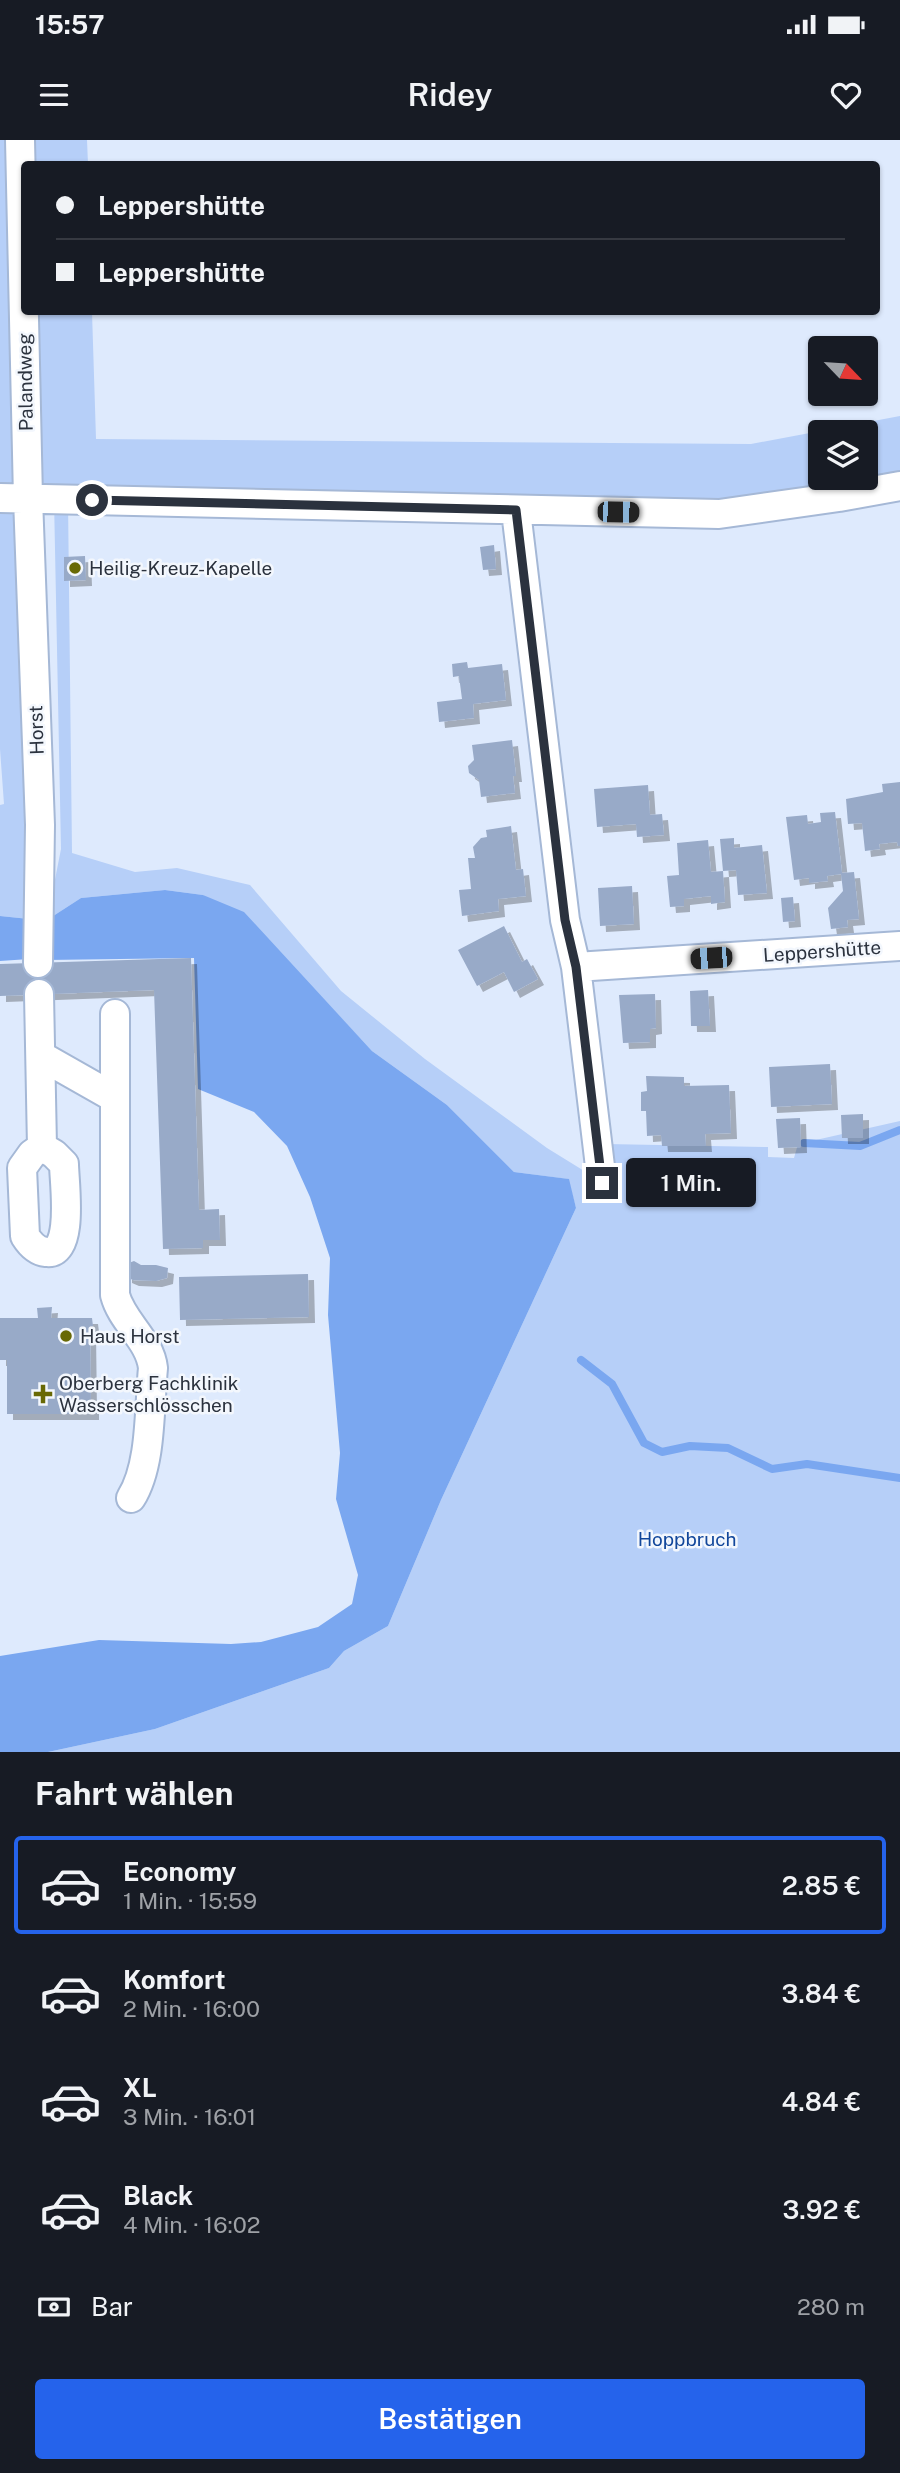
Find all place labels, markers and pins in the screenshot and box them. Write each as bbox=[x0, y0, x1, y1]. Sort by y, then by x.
place label: Heilig-Kreuz-Kapelle bbox=[89, 557, 272, 579]
marker: Heilig-Kreuz-Kapelle bbox=[67, 560, 83, 576]
place label: Haus Horst bbox=[80, 1325, 180, 1347]
marker: Haus Horst bbox=[58, 1328, 74, 1344]
place label: Oberberg Fachklinik Wasserschlösschen bbox=[59, 1372, 239, 1416]
marker: Oberberg Fachklinik Wasserschlösschen bbox=[33, 1384, 53, 1404]

